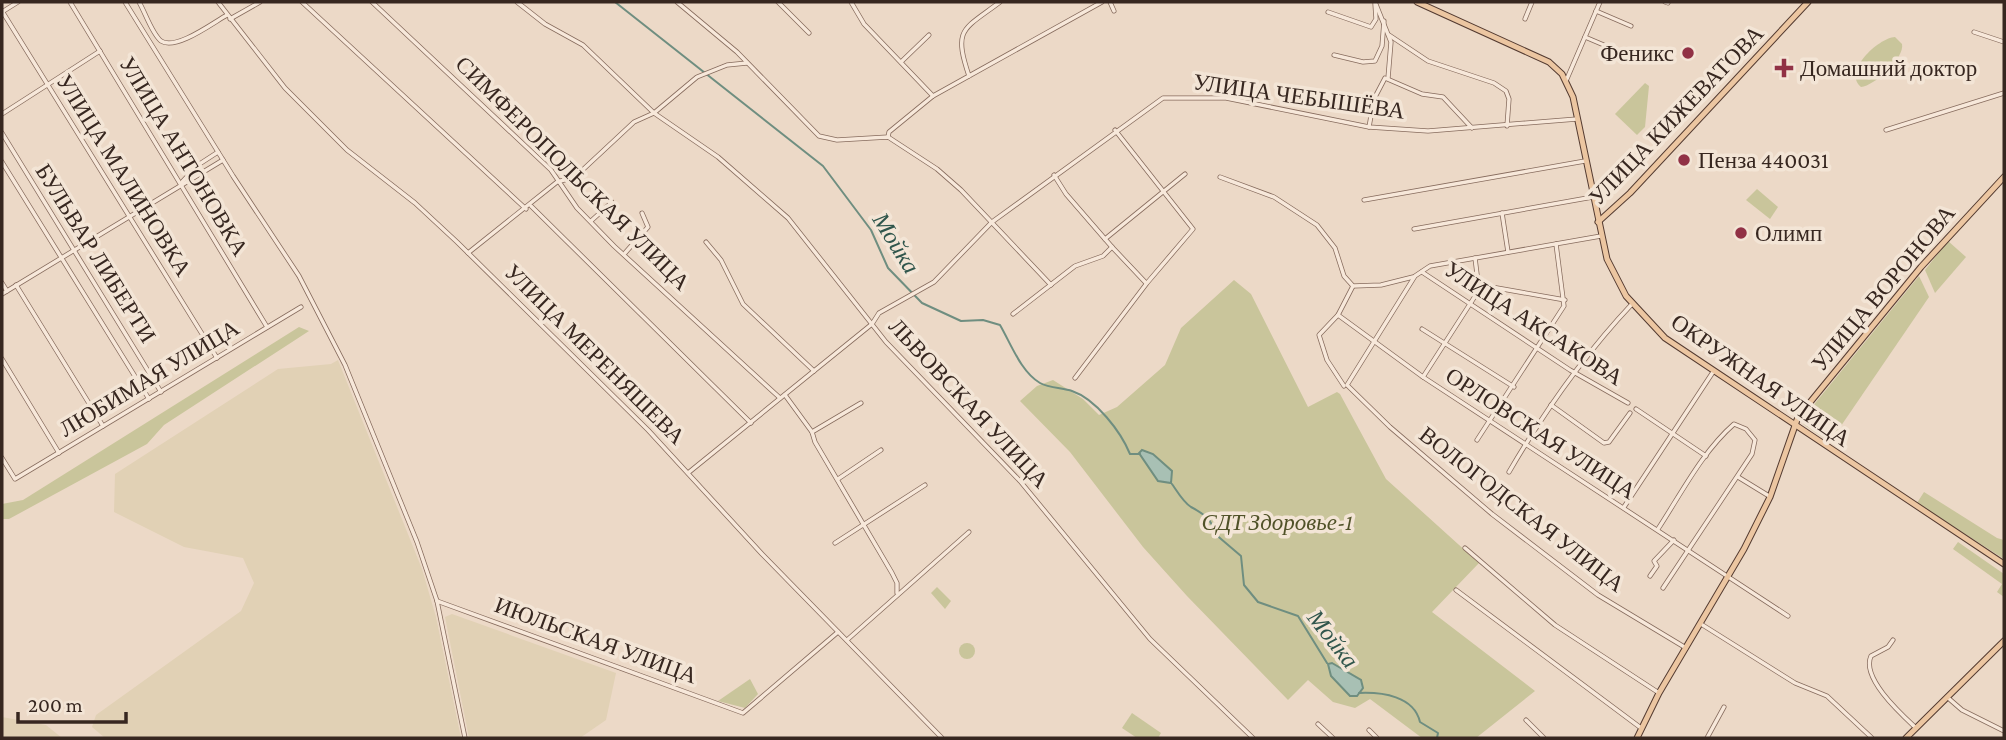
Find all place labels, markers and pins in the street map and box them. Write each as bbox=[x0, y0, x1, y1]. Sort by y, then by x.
place label: Феникс bbox=[1600, 40, 1674, 66]
marker: Феникс bbox=[1680, 45, 1696, 61]
place label: Домашний доктор bbox=[1800, 55, 1977, 81]
marker: Домашний доктор bbox=[1774, 58, 1794, 78]
place label: Пенза 440031 bbox=[1698, 147, 1829, 173]
marker: Пенза 440031 bbox=[1676, 152, 1692, 168]
place label: Олимп bbox=[1755, 220, 1822, 246]
marker: Олимп bbox=[1733, 225, 1749, 241]

